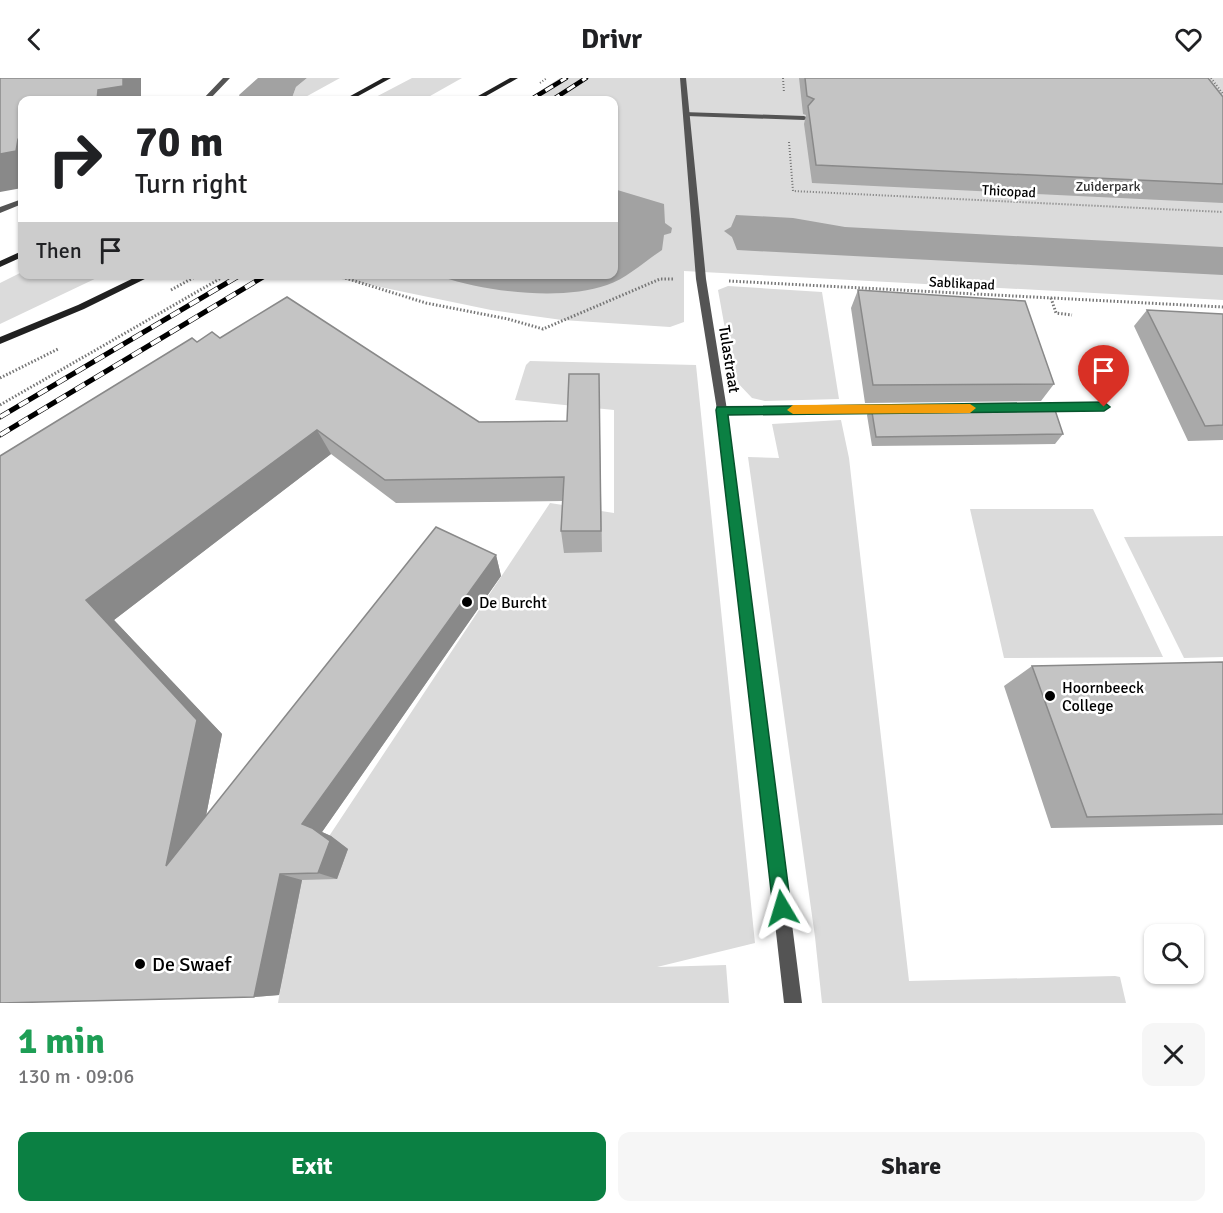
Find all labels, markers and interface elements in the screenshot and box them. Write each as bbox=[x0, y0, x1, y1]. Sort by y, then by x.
icon: back bbox=[18, 23, 51, 56]
text: Drivr bbox=[581, 23, 642, 56]
icon: heart bbox=[1172, 23, 1205, 56]
text: 70 m bbox=[135, 117, 224, 168]
icon: right bbox=[36, 120, 114, 198]
text: Turn right bbox=[135, 168, 248, 201]
park label: Zuiderpark bbox=[1075, 178, 1141, 195]
street label: Thicopad bbox=[982, 182, 1036, 201]
icon: arrive bbox=[94, 234, 127, 267]
text: Then bbox=[36, 237, 82, 264]
street label: Sablikapad bbox=[929, 273, 995, 294]
street label: Tulastraat bbox=[714, 324, 744, 395]
pin bbox=[1078, 345, 1129, 407]
icon: arrive bbox=[1087, 354, 1120, 387]
place label: De Burcht bbox=[479, 593, 547, 613]
marker: De Burcht bbox=[460, 595, 474, 609]
place label: Hoornbeeck College bbox=[1062, 678, 1144, 716]
marker: Hoornbeeck College bbox=[1043, 689, 1057, 703]
position arrow bbox=[750, 876, 814, 940]
map controls bbox=[1144, 924, 1204, 984]
button: search bbox=[1144, 924, 1204, 984]
place label: De Swaef bbox=[152, 952, 232, 977]
marker: De Swaef bbox=[133, 957, 147, 971]
text: 1 min bbox=[18, 1019, 105, 1064]
button: close bbox=[1142, 1023, 1205, 1086]
text: 130 m · 09:06 bbox=[18, 1064, 134, 1089]
button: Exit bbox=[18, 1132, 606, 1201]
button: Share bbox=[618, 1132, 1205, 1201]

